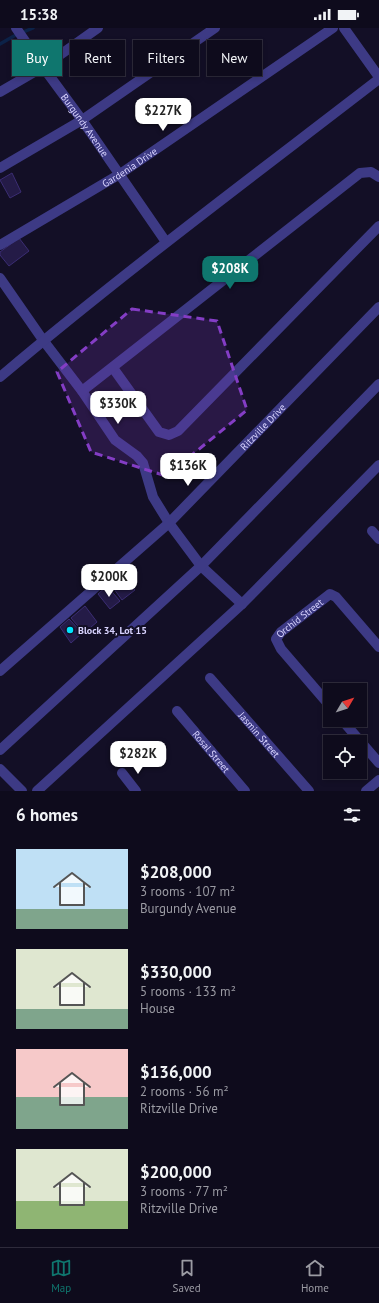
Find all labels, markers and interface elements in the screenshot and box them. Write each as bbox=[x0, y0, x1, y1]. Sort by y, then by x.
text: 15:38 bbox=[20, 5, 58, 24]
chip: Buy bbox=[12, 40, 62, 76]
chip: Rent bbox=[70, 40, 125, 76]
chip: Filters bbox=[133, 40, 199, 76]
chip: New bbox=[207, 40, 262, 76]
street label: Burgundy Avenue bbox=[58, 91, 111, 159]
pin: $227K bbox=[135, 98, 191, 132]
text: $227K bbox=[144, 102, 182, 119]
street label: Gardenia Drive bbox=[100, 145, 160, 190]
pin: $208K bbox=[202, 256, 258, 290]
text: $208K bbox=[211, 260, 249, 277]
pin: $330K bbox=[90, 391, 146, 425]
text: $330K bbox=[99, 395, 137, 412]
street label: Ritzville Drive bbox=[237, 401, 289, 453]
pin: $136K bbox=[160, 453, 216, 487]
text: $136K bbox=[169, 457, 207, 474]
pin: $200K bbox=[81, 564, 137, 598]
text: $200K bbox=[90, 568, 128, 585]
street label: Orchid Street bbox=[273, 595, 326, 640]
place label: Block 34, Lot 15 bbox=[78, 624, 147, 637]
marker: Block 34, Lot 15 bbox=[65, 625, 75, 635]
north arrow bbox=[323, 683, 367, 727]
map controls bbox=[323, 683, 367, 779]
street label: Jasmin Street bbox=[235, 708, 283, 761]
street label: Rosal Street bbox=[189, 728, 233, 776]
button: locate bbox=[323, 735, 367, 779]
pin: $282K bbox=[110, 741, 166, 775]
text: $282K bbox=[119, 745, 157, 762]
text: 6 homes bbox=[16, 804, 78, 826]
icon: filters bbox=[341, 804, 363, 826]
text: $208,000 bbox=[140, 861, 212, 883]
icon: home bbox=[48, 865, 96, 913]
text: 3 rooms · 107 m² bbox=[140, 883, 235, 900]
text: Burgundy Avenue bbox=[140, 900, 236, 917]
text: $330,000 bbox=[140, 961, 212, 983]
icon: home bbox=[48, 965, 96, 1013]
text: 5 rooms · 133 m² bbox=[140, 983, 236, 1000]
text: House bbox=[140, 1000, 175, 1017]
text: $136,000 bbox=[140, 1061, 212, 1083]
icon: home bbox=[48, 1065, 96, 1113]
text: 2 rooms · 56 m² bbox=[140, 1083, 229, 1100]
text: Ritzville Drive bbox=[140, 1100, 218, 1117]
text: $200,000 bbox=[140, 1161, 212, 1183]
icon: home bbox=[48, 1165, 96, 1213]
text: 3 rooms · 77 m² bbox=[140, 1183, 228, 1200]
text: Ritzville Drive bbox=[140, 1200, 218, 1217]
tab: Map bbox=[50, 1257, 72, 1295]
tab: Saved bbox=[173, 1257, 201, 1295]
tab: Home bbox=[301, 1257, 329, 1295]

